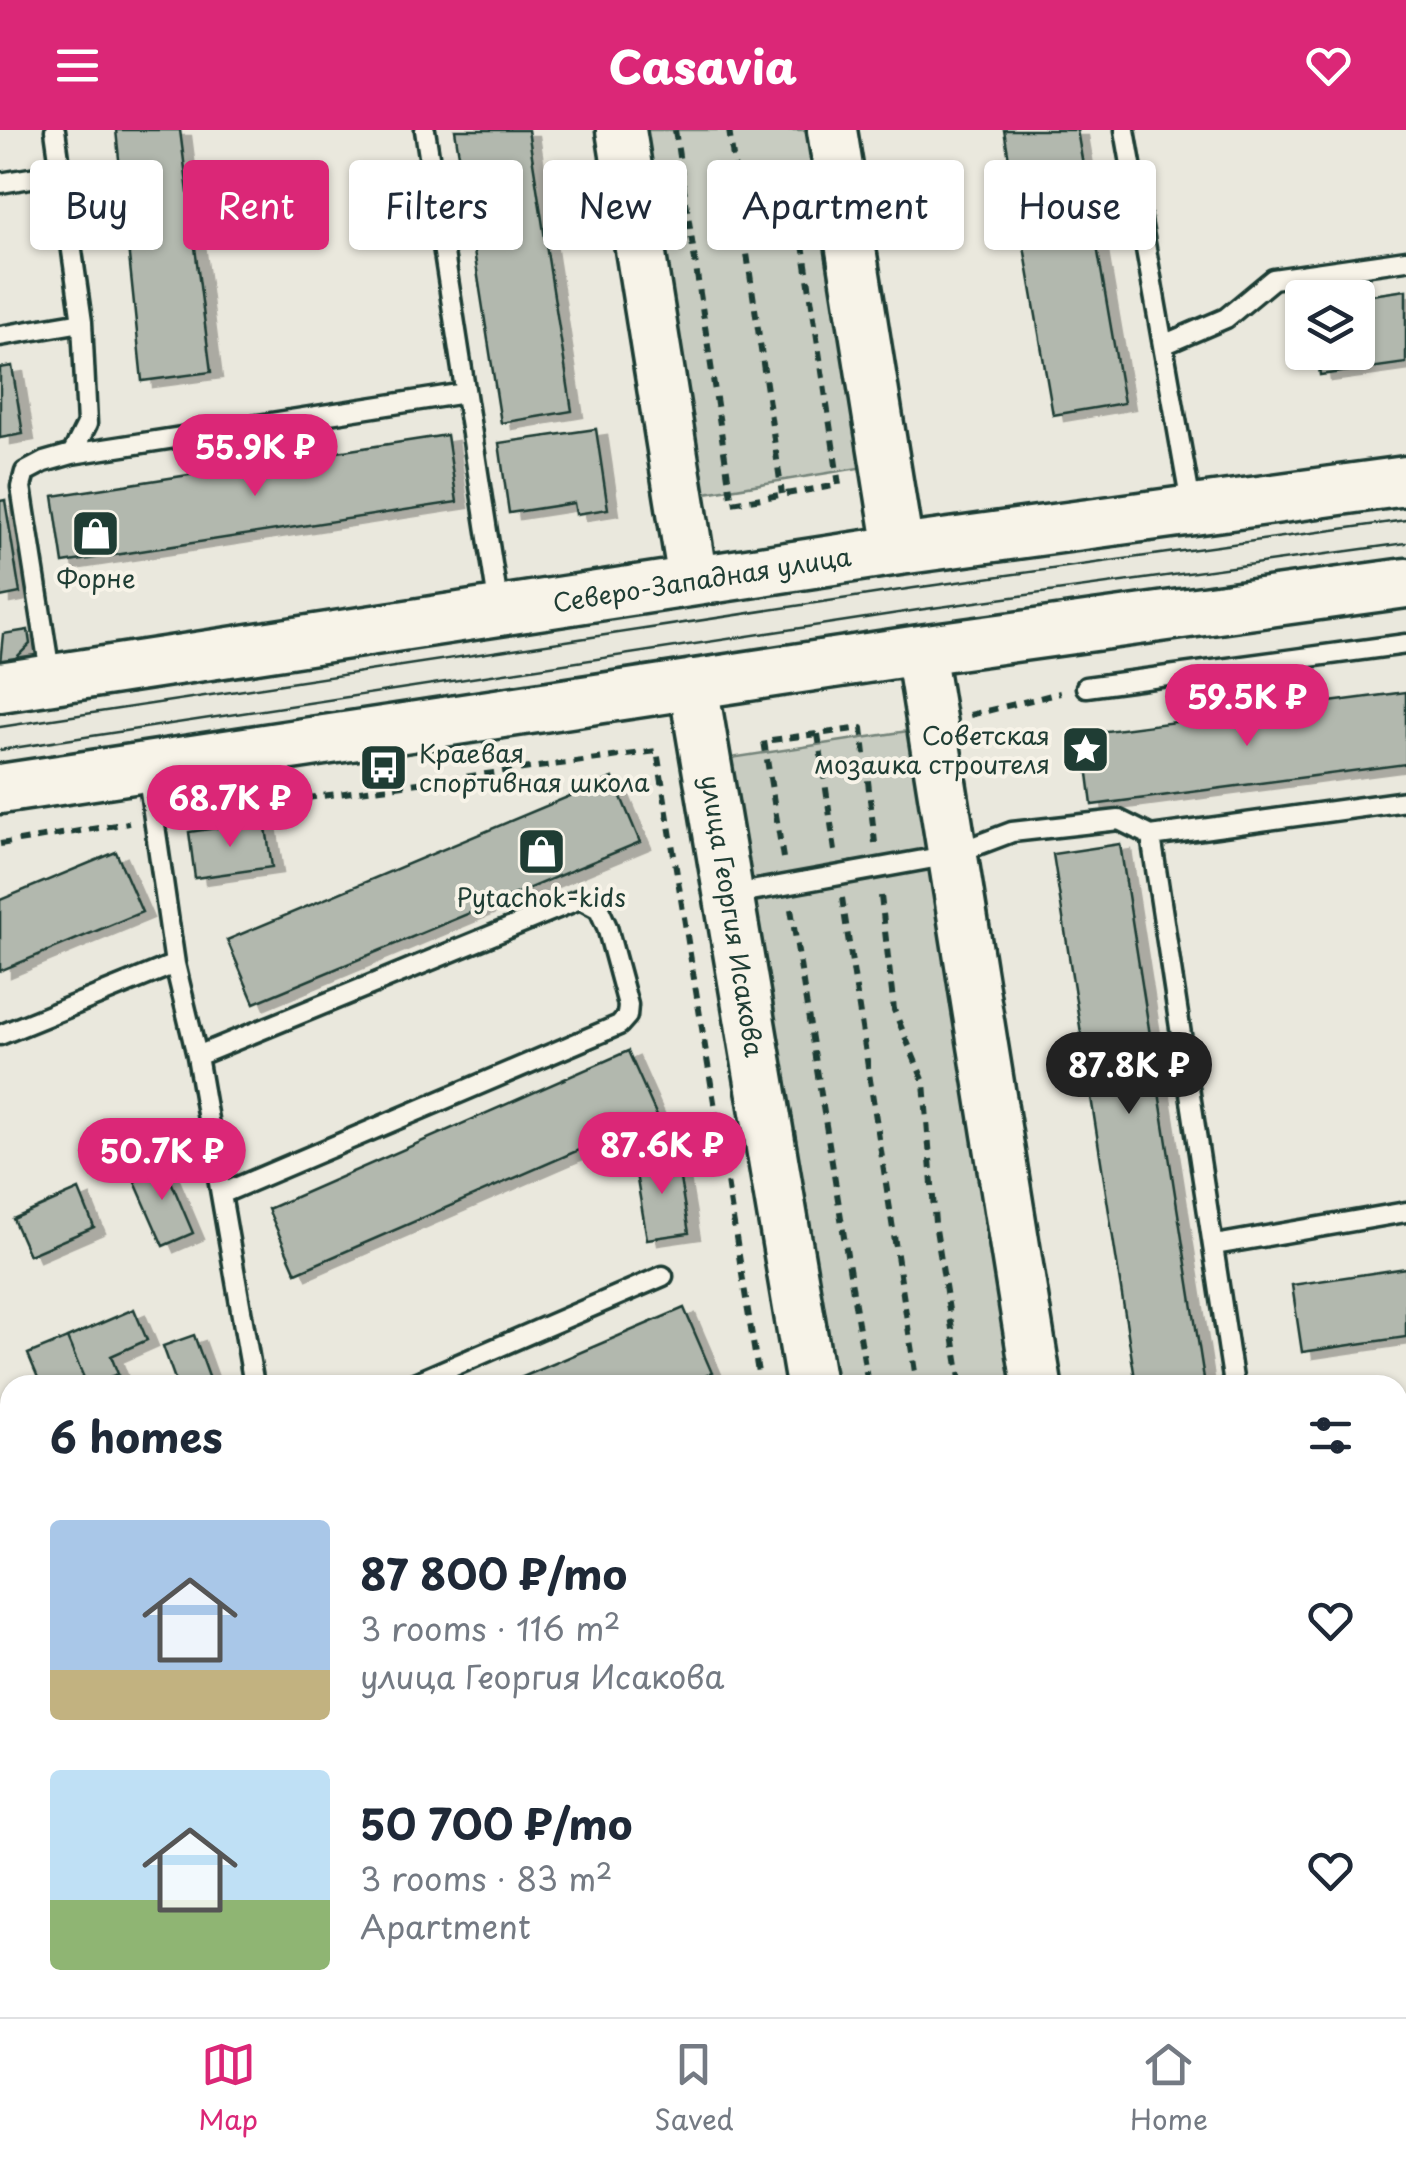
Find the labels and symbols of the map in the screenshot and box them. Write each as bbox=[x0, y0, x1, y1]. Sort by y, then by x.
pin: 55.9K ₽ bbox=[163, 414, 347, 499]
shop icon: Форне bbox=[70, 507, 122, 559]
street label: Северо-Западная улица bbox=[550, 537, 854, 621]
place label: Форне bbox=[56, 559, 136, 597]
pin: 59.5K ₽ bbox=[1155, 664, 1339, 749]
place label: Советская мозаика строителя bbox=[814, 716, 1050, 783]
place icon: Советская мозаика строителя bbox=[1059, 724, 1111, 776]
place label: Краевая спортивная школа bbox=[419, 734, 650, 801]
bus stop icon: Краевая спортивная школа bbox=[358, 742, 410, 794]
pin: 68.7K ₽ bbox=[138, 765, 322, 850]
street label: улица Георгия Исакова bbox=[692, 772, 774, 1060]
shop icon: Pytachok-kids bbox=[515, 826, 567, 878]
place label: Pytachok-kids bbox=[456, 878, 626, 916]
pin: 87.8K ₽ bbox=[1037, 1032, 1221, 1117]
pin: 87.6K ₽ bbox=[570, 1112, 754, 1197]
pin: 50.7K ₽ bbox=[70, 1118, 254, 1203]

